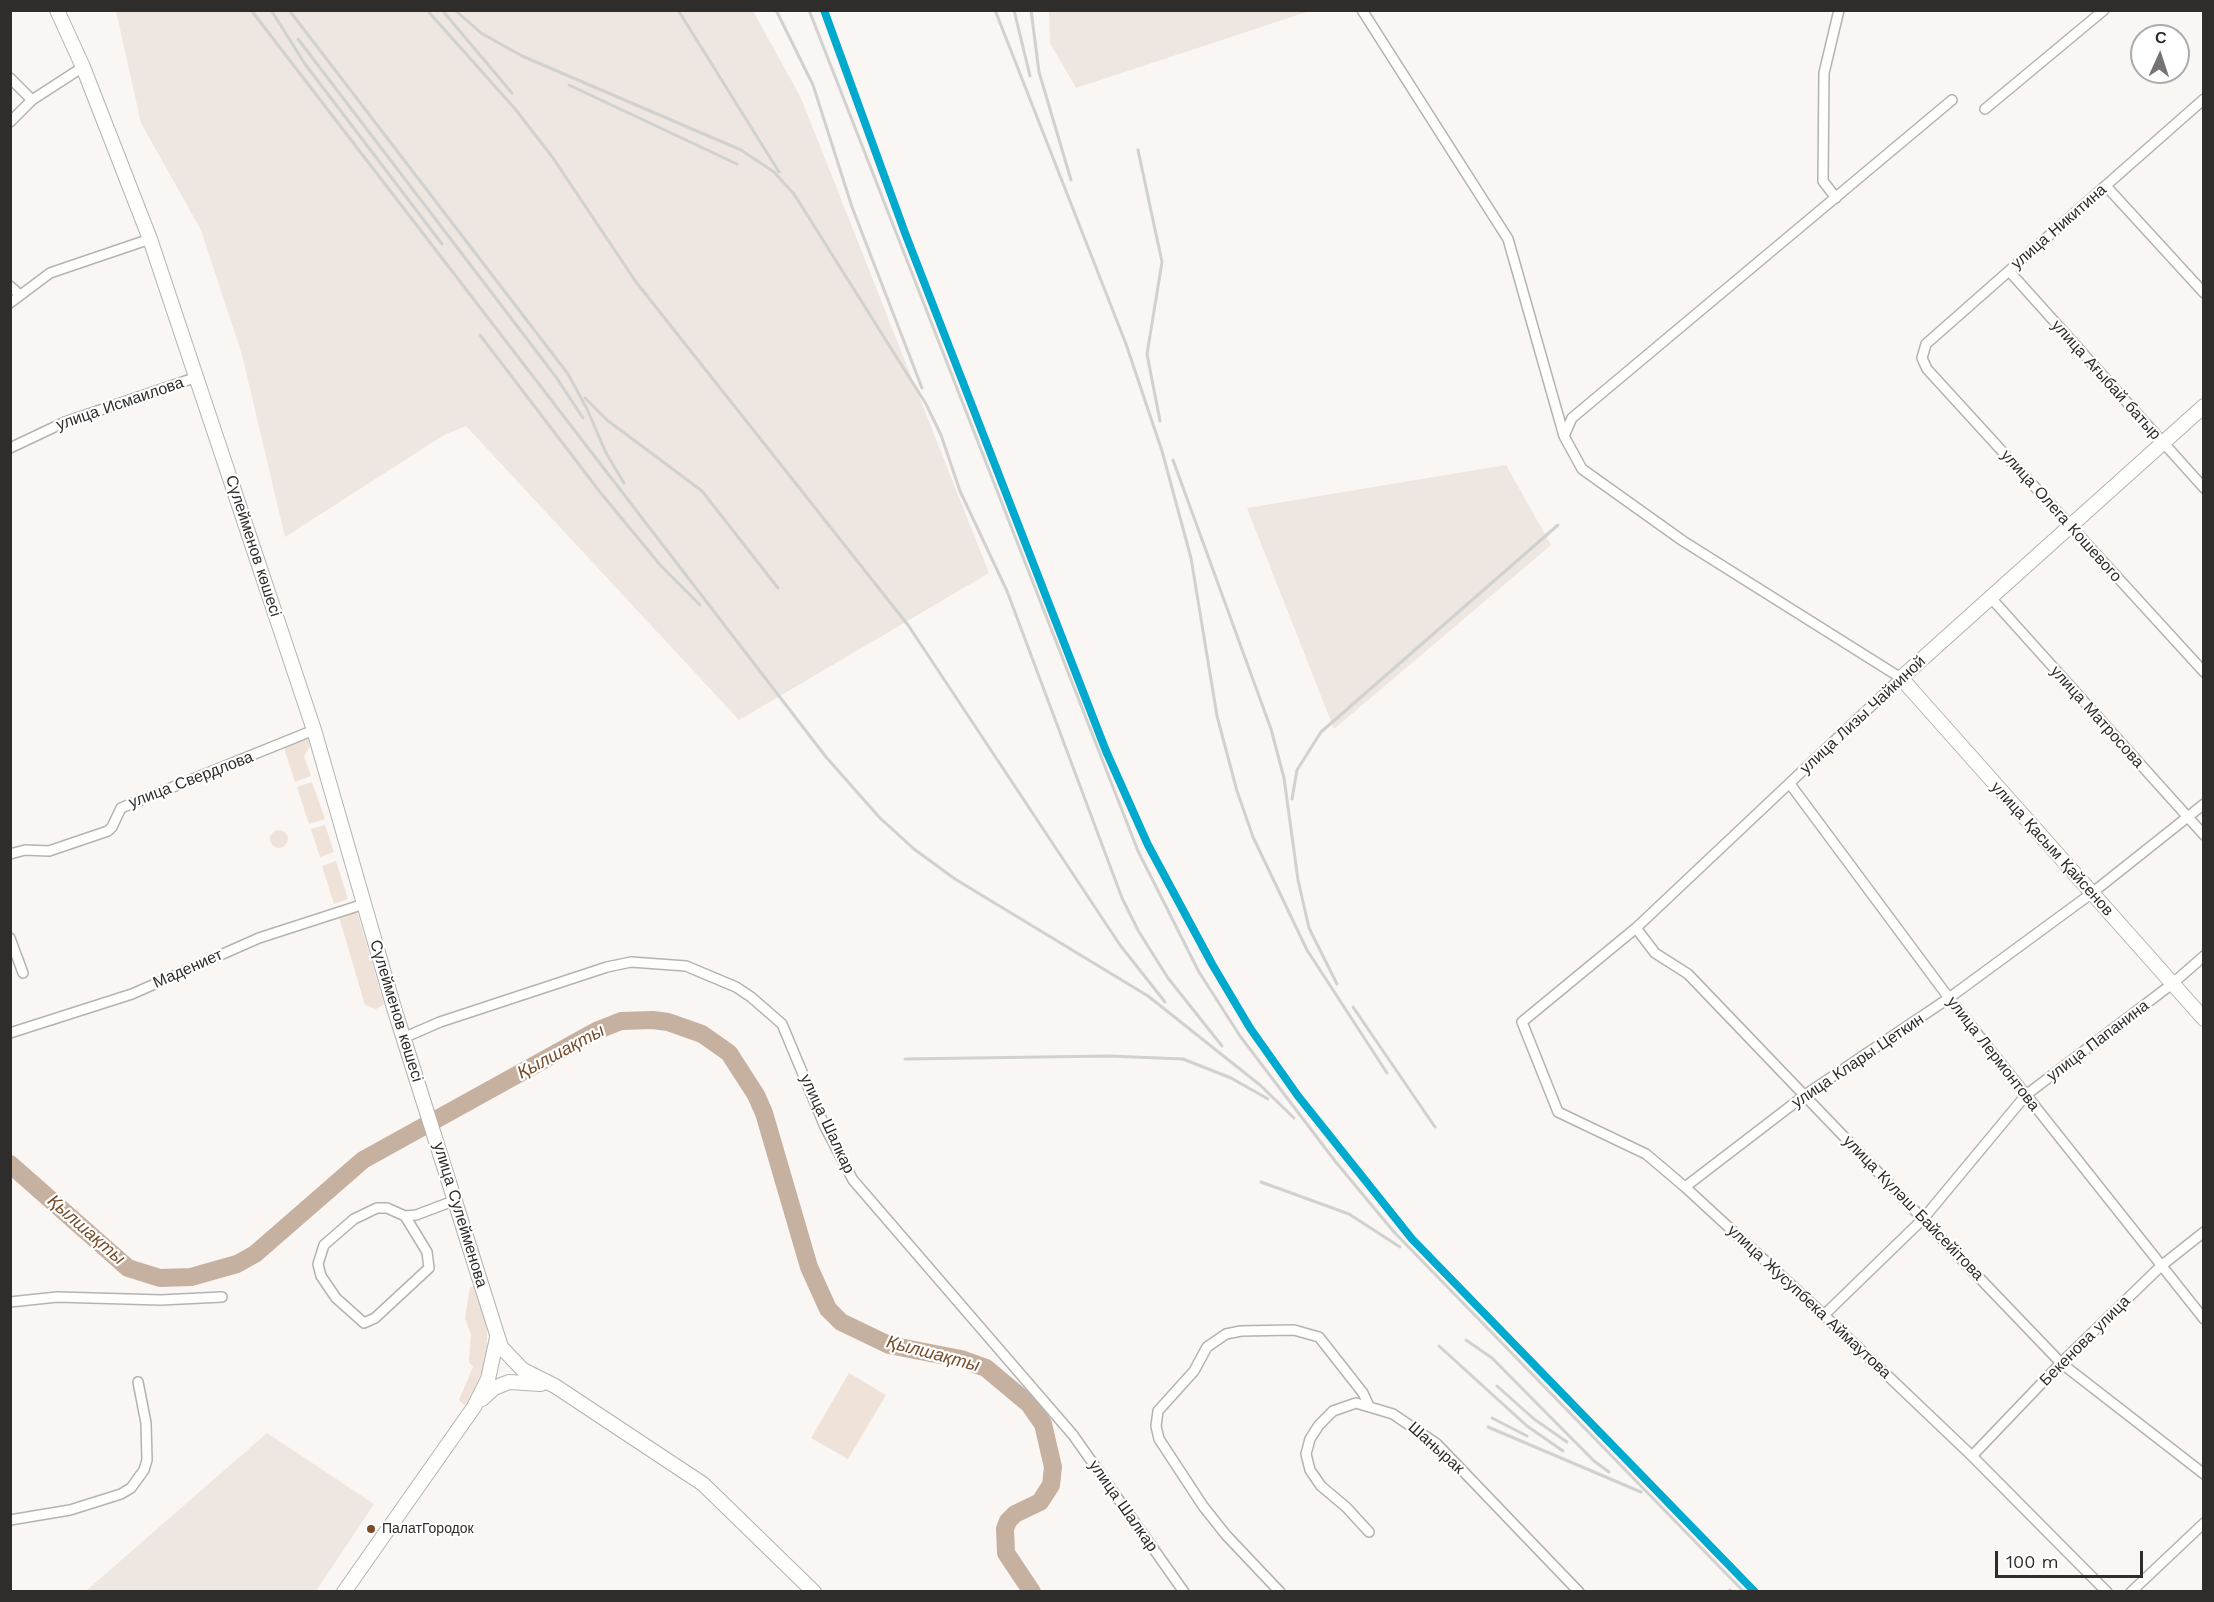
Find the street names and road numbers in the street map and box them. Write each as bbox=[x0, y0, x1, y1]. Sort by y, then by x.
street label: улица Никитина bbox=[2007, 180, 2111, 274]
street label: улица Ағыбай батыр bbox=[2047, 316, 2165, 444]
street label: улица Исмаилова bbox=[54, 373, 186, 435]
street label: улица Олега Кошевого bbox=[1997, 446, 2125, 586]
street label: Сүлейменов көшесі bbox=[221, 473, 285, 619]
street label: улица Лизы Чайкиной bbox=[1796, 652, 1930, 778]
street label: улица Матросова bbox=[2046, 662, 2148, 772]
street label: улица Свердлова bbox=[126, 747, 256, 813]
street label: улица Қасым Қайсенов bbox=[1987, 778, 2117, 920]
street label: Сүлейменов көшесі bbox=[365, 938, 427, 1084]
street label: Мадениет bbox=[150, 945, 226, 993]
street label: улица Лермонтова bbox=[1942, 993, 2044, 1115]
street label: улица Папанина bbox=[2043, 996, 2153, 1086]
street label: улица Клары Цеткин bbox=[1788, 1010, 1928, 1112]
street label: улица Шалкар bbox=[796, 1071, 858, 1177]
street label: улица Күләш Байсейітова bbox=[1839, 1131, 1987, 1285]
street label: улица Сулейменова bbox=[429, 1140, 491, 1290]
street label: улица Жусупбека Аймаутова bbox=[1723, 1221, 1895, 1383]
street label: Бекенова улица bbox=[2036, 1292, 2134, 1390]
street label: Шанырак bbox=[1404, 1418, 1468, 1478]
street label: улица Шалкар bbox=[1084, 1456, 1162, 1556]

